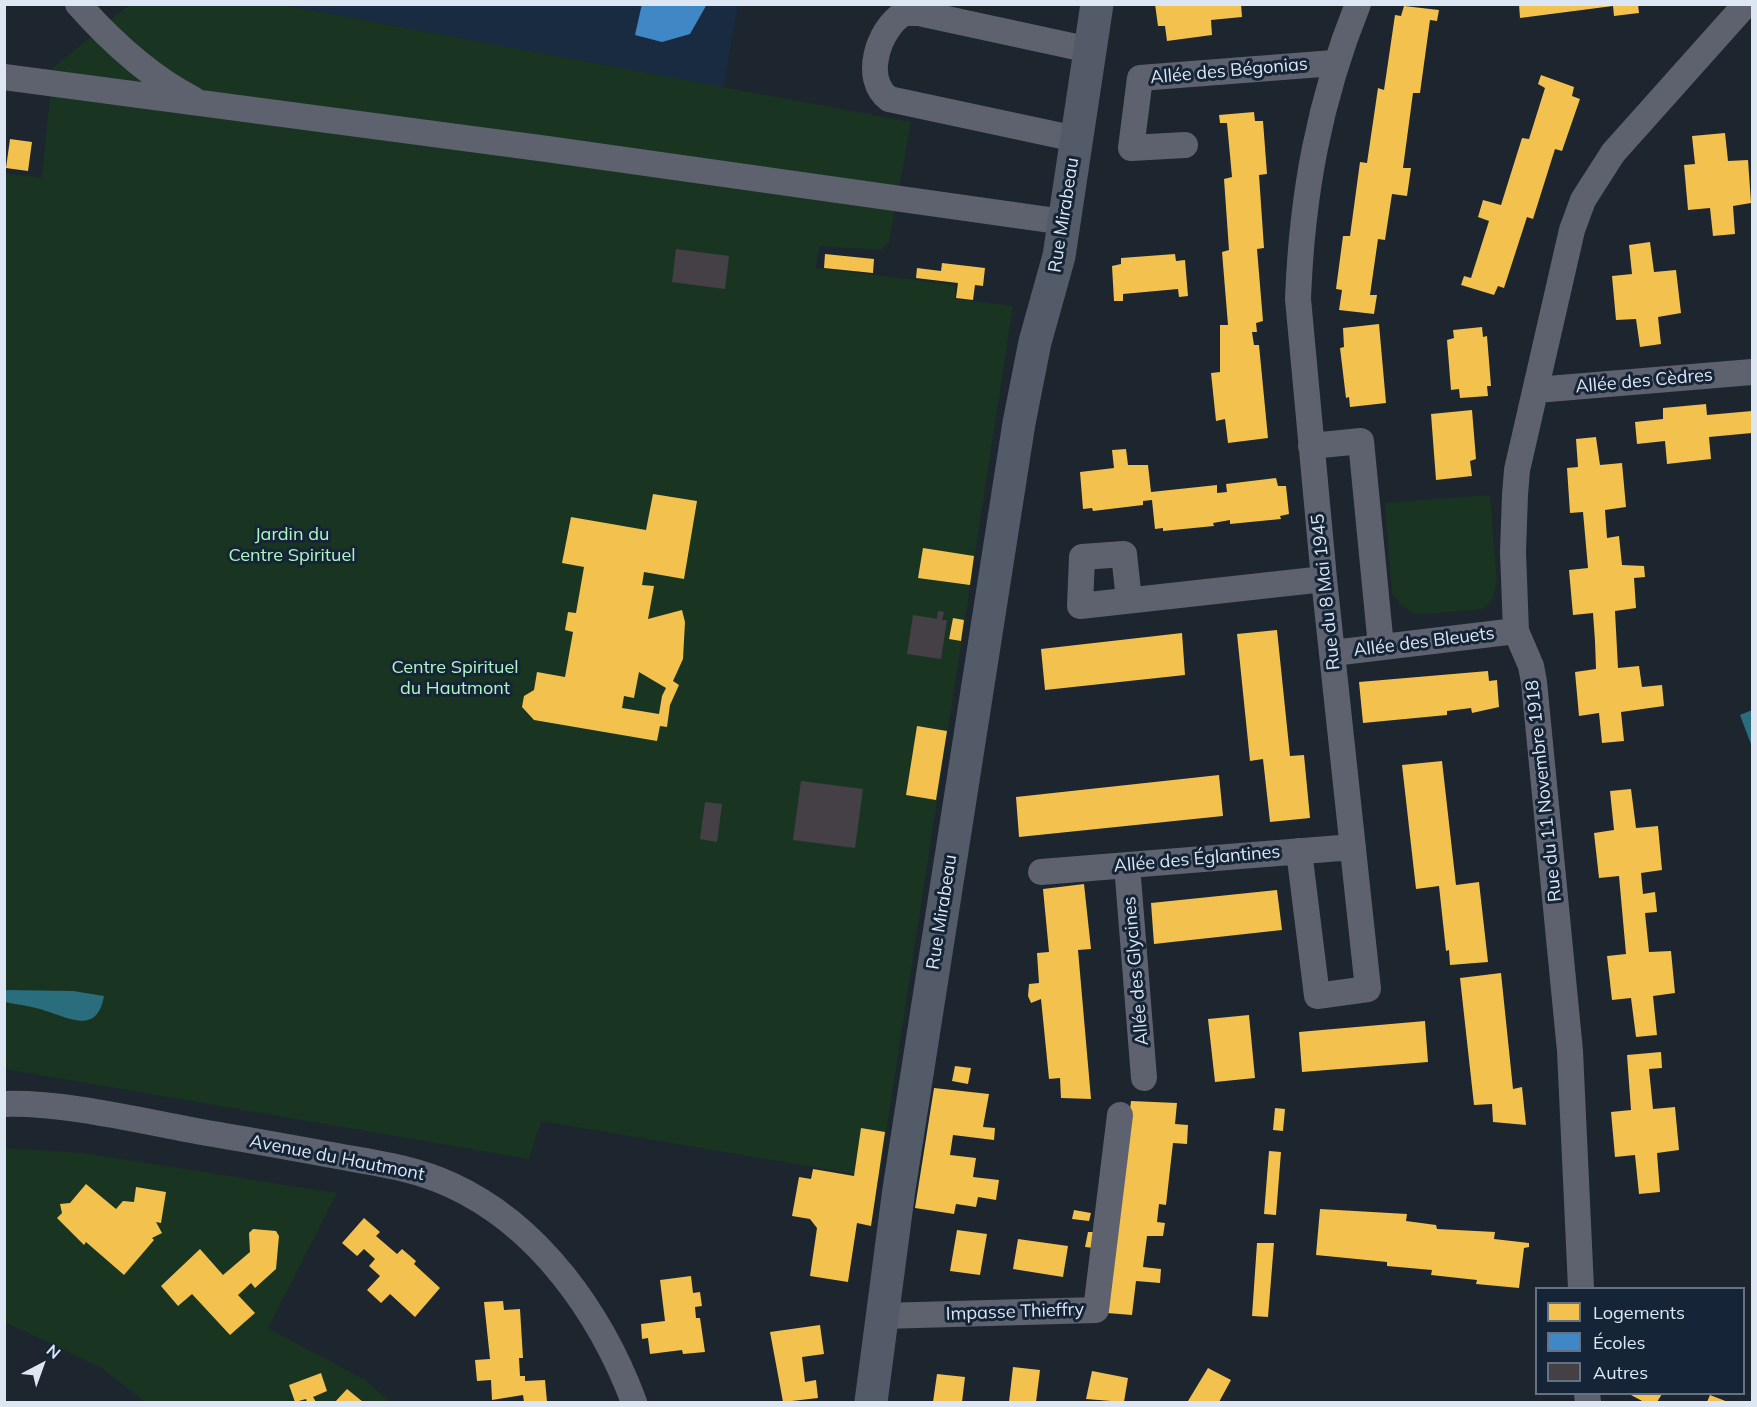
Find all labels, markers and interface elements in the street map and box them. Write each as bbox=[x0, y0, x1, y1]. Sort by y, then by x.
street label: Allée des Bégonias bbox=[1149, 53, 1309, 89]
street label: Rue Mirabeau bbox=[1044, 156, 1084, 274]
street label: Allée des Cèdres bbox=[1574, 364, 1714, 398]
street label: Rue du 8 Mai 1945 bbox=[1307, 513, 1345, 671]
park label: Jardin du Centre Spirituel bbox=[228, 524, 356, 566]
street label: Allée des Bleuets bbox=[1352, 623, 1496, 661]
park label: Centre Spirituel du Hautmont bbox=[391, 657, 519, 700]
street label: Rue du 11 Novembre 1918 bbox=[1522, 679, 1566, 903]
street label: Allée des Églantines bbox=[1113, 841, 1281, 877]
street label: Rue Mirabeau bbox=[922, 853, 962, 971]
street label: Allée des Glycines bbox=[1119, 896, 1153, 1046]
street label: Avenue du Hautmont bbox=[248, 1130, 426, 1186]
legend bbox=[1535, 1287, 1745, 1395]
street label: Impasse Thieffry bbox=[945, 1299, 1085, 1325]
text: Logements bbox=[1593, 1301, 1685, 1324]
text: Écoles bbox=[1593, 1331, 1646, 1354]
north arrow bbox=[12, 1335, 72, 1395]
text: N bbox=[43, 1340, 65, 1363]
text: Autres bbox=[1593, 1361, 1648, 1384]

